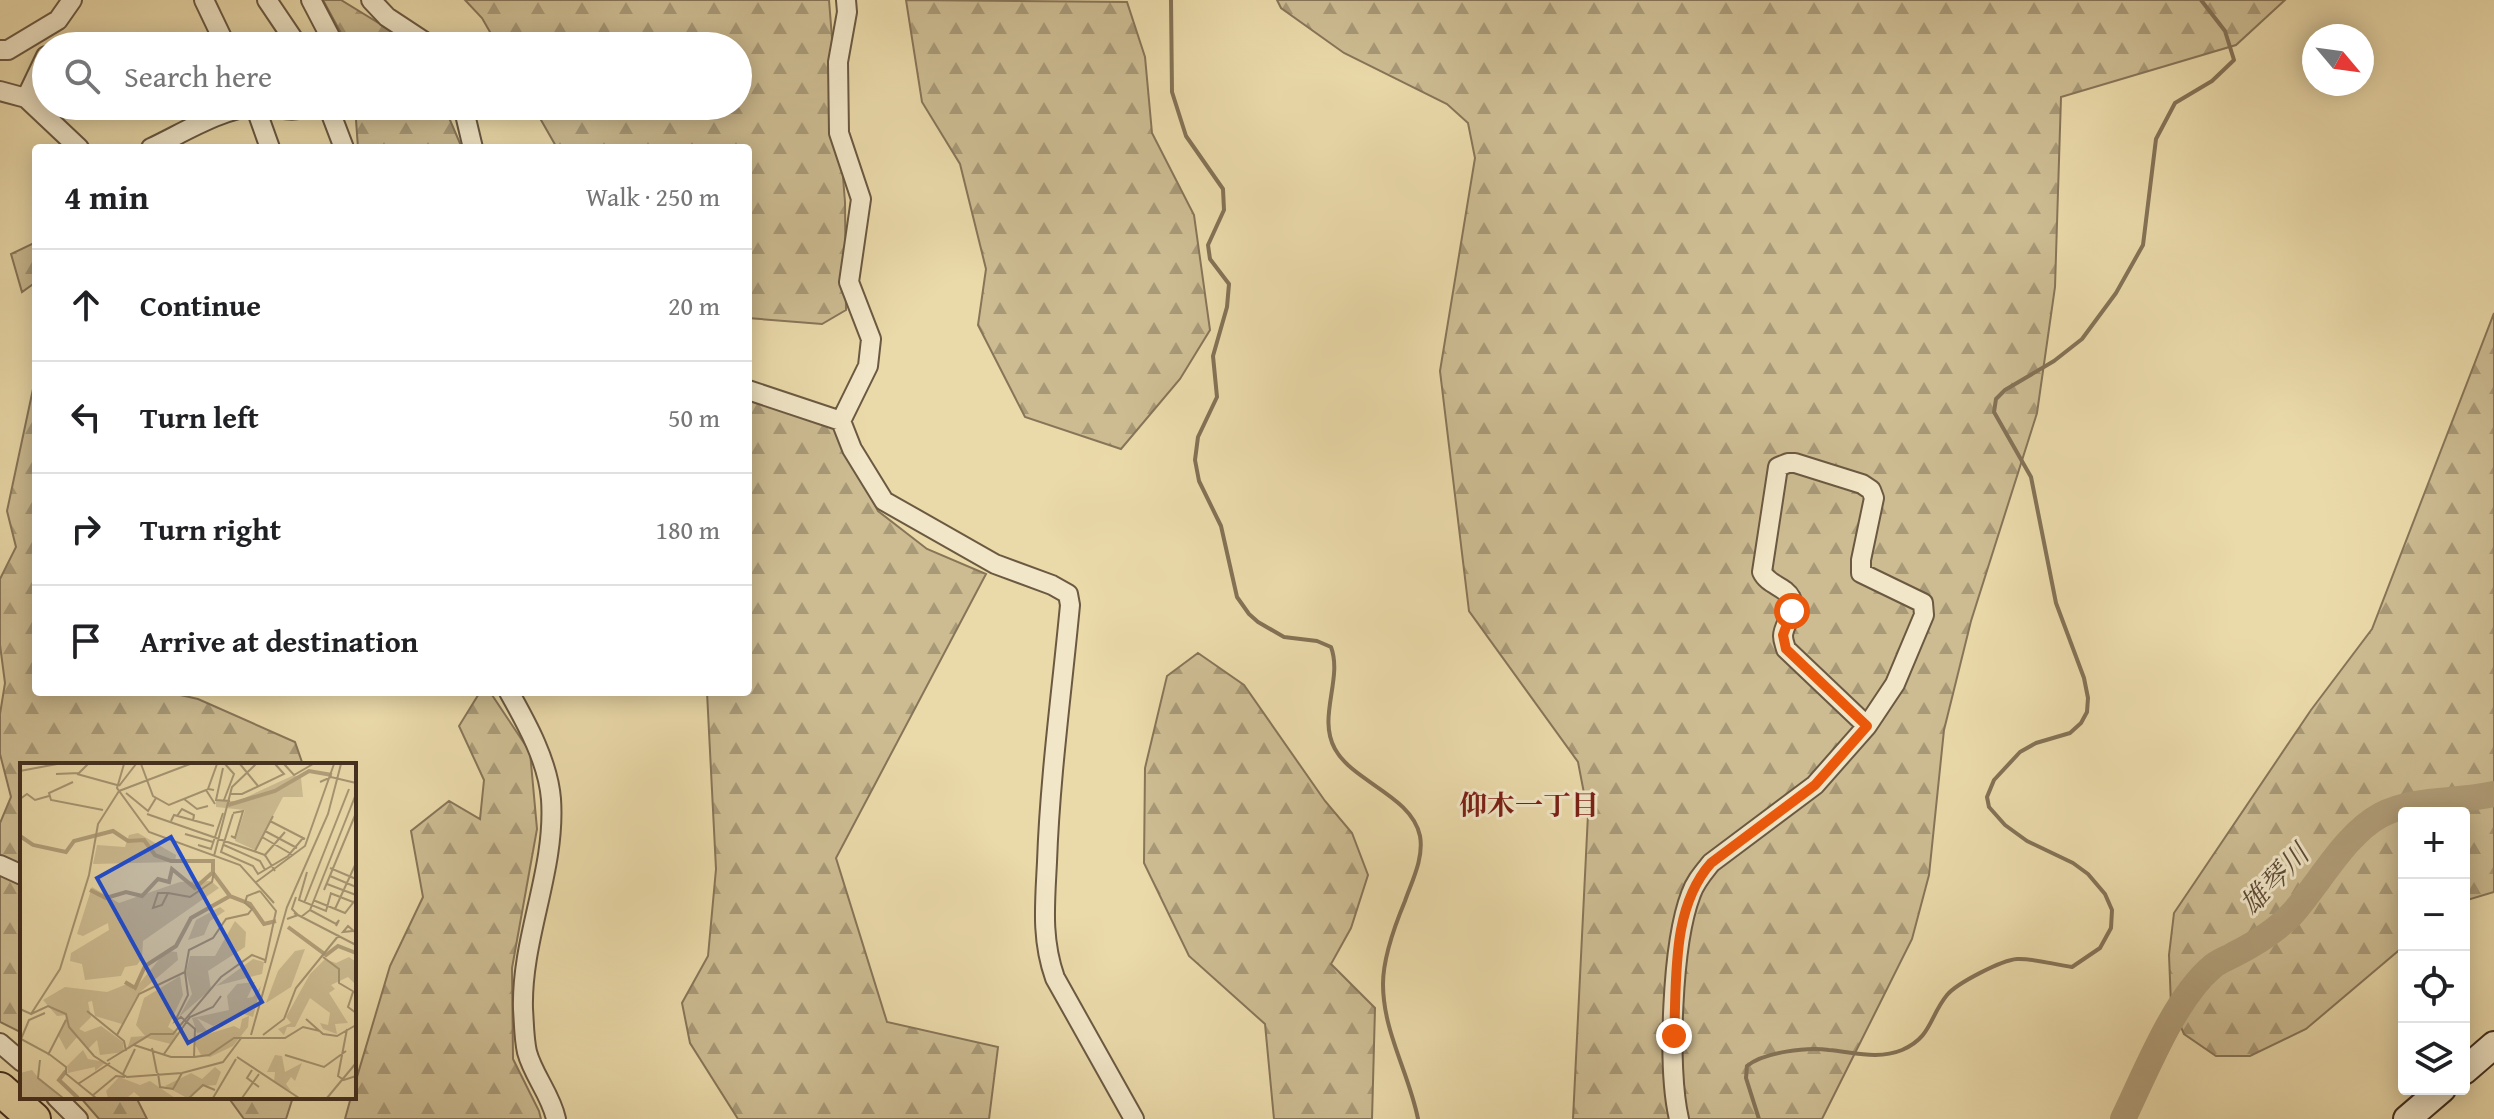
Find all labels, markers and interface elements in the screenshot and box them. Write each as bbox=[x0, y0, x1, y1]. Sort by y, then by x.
north arrow bbox=[2302, 24, 2374, 96]
search box bbox=[32, 32, 752, 120]
icon: search bbox=[60, 54, 104, 98]
text: Search here bbox=[124, 54, 272, 98]
text: 4 min bbox=[64, 172, 149, 221]
text: Walk · 250 m bbox=[586, 177, 720, 216]
icon: ahead bbox=[64, 283, 108, 327]
text: Continue bbox=[140, 283, 261, 327]
text: 20 m bbox=[668, 286, 720, 325]
icon: left bbox=[64, 395, 108, 439]
text: Turn left bbox=[140, 395, 259, 439]
text: 50 m bbox=[668, 398, 720, 437]
icon: right bbox=[64, 507, 108, 551]
text: Turn right bbox=[140, 507, 281, 551]
text: 180 m bbox=[655, 510, 720, 549]
route start bbox=[1774, 593, 1810, 629]
icon: arrive bbox=[64, 619, 108, 663]
text: Arrive at destination bbox=[140, 619, 418, 663]
inset map bbox=[20, 763, 356, 1099]
district label: 仰木一丁目 bbox=[1459, 784, 1599, 825]
map controls bbox=[2398, 807, 2470, 1095]
button: + bbox=[2398, 807, 2470, 879]
water label: 雄琴川 bbox=[2230, 832, 2320, 923]
button: − bbox=[2398, 879, 2470, 951]
button: locate bbox=[2398, 951, 2470, 1023]
route end bbox=[1656, 1018, 1692, 1054]
button: layers bbox=[2398, 1023, 2470, 1095]

